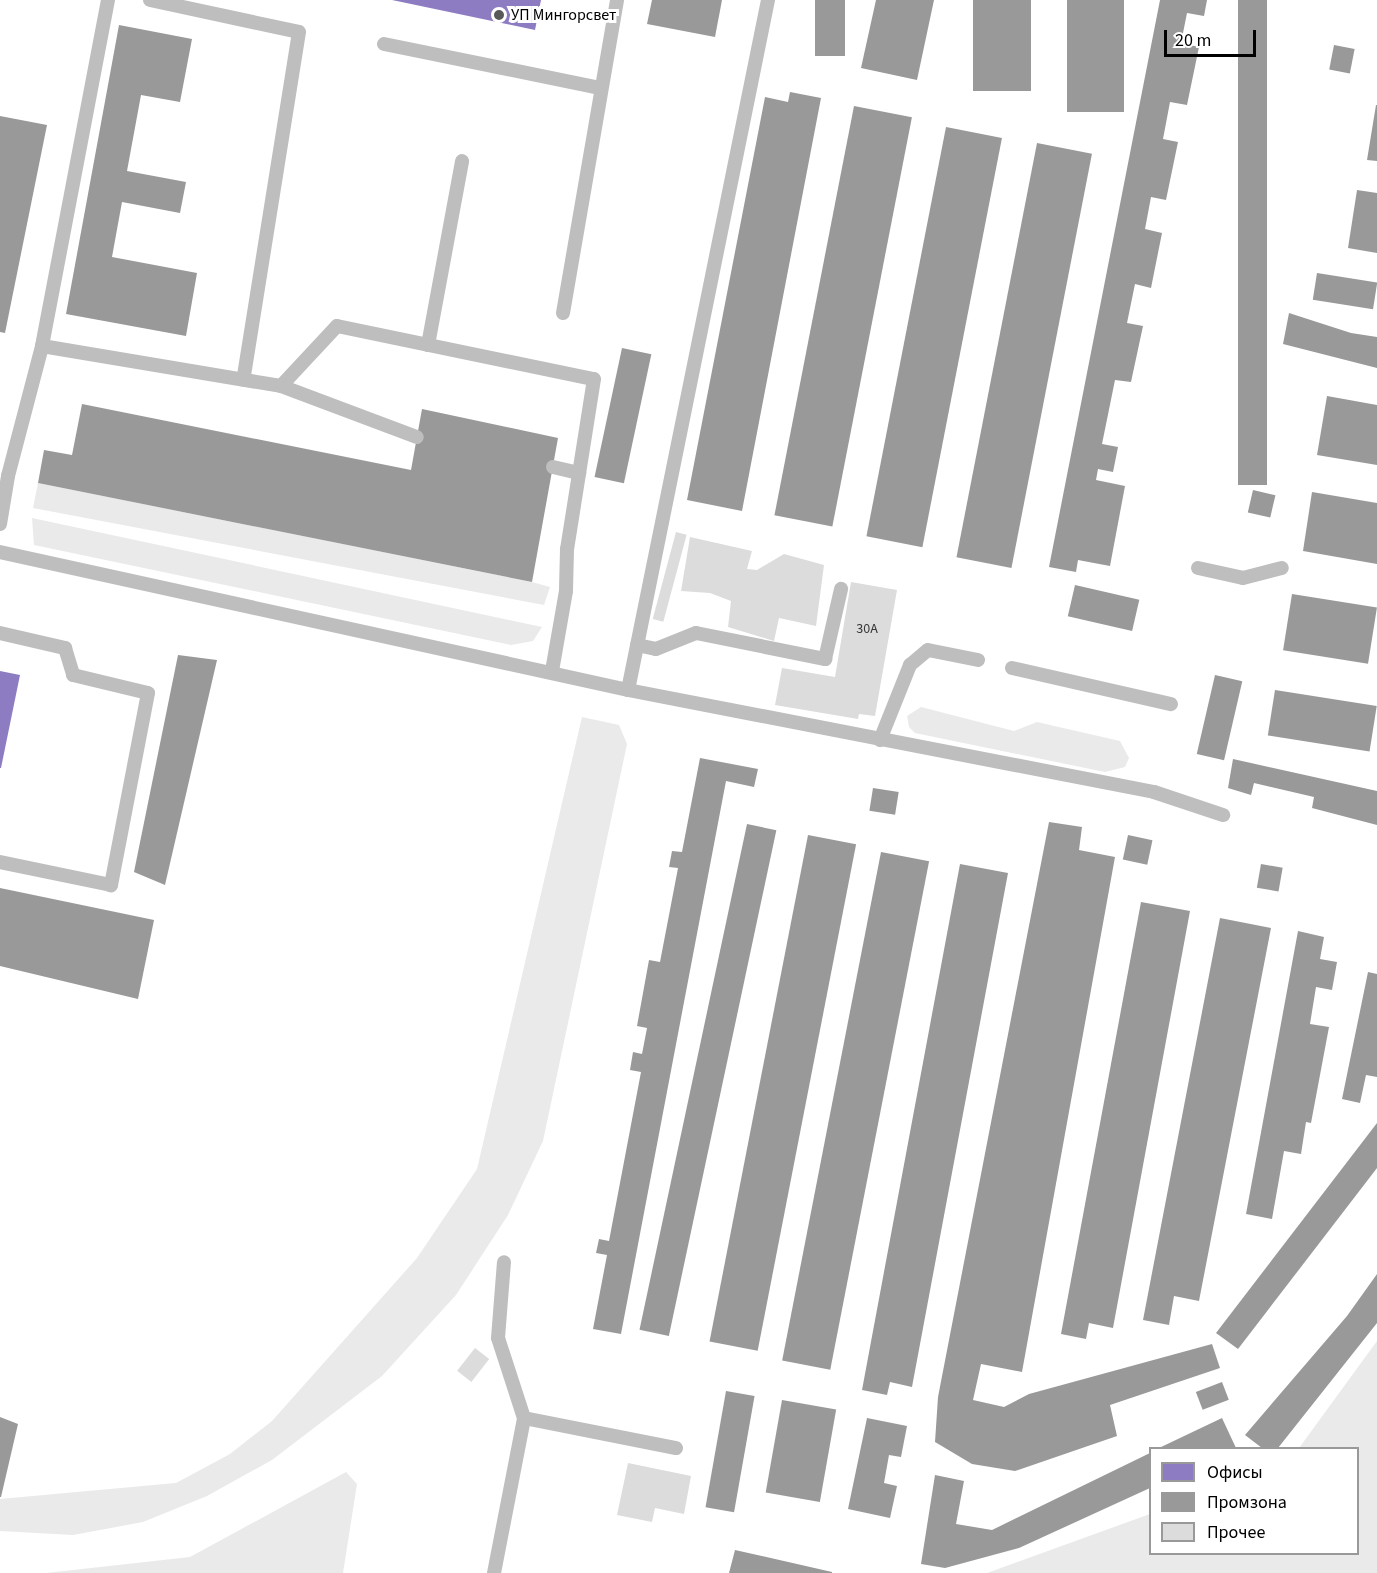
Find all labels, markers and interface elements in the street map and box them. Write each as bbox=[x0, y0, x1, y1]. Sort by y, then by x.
place label: УП Мингорсвет bbox=[511, 5, 616, 25]
marker: УП Мингорсвет bbox=[492, 8, 506, 22]
scale bar bbox=[1167, 18, 1258, 56]
text: 20 m bbox=[1175, 28, 1211, 53]
house number: 30А bbox=[856, 621, 878, 637]
legend bbox=[1149, 1447, 1359, 1555]
text: Офисы bbox=[1207, 1460, 1263, 1485]
text: Промзона bbox=[1207, 1490, 1287, 1515]
text: Прочее bbox=[1207, 1520, 1265, 1545]

